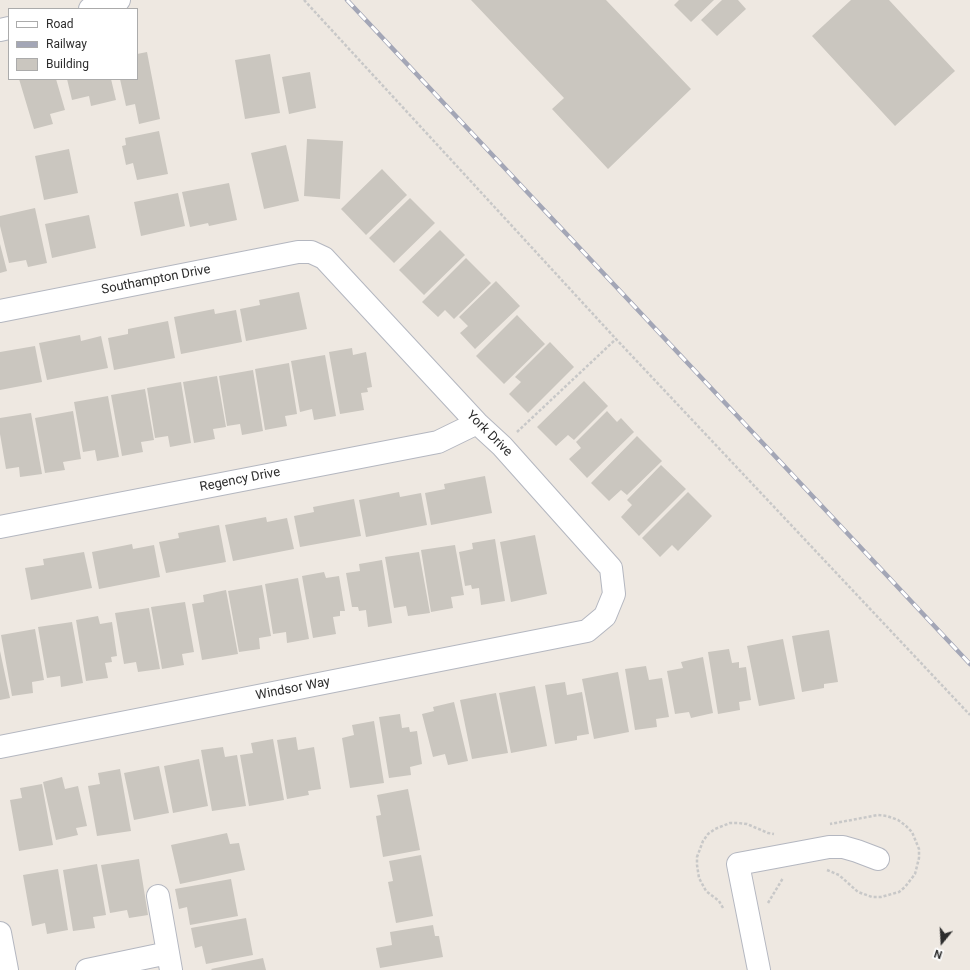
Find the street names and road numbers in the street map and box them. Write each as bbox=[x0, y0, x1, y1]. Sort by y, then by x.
street label: Southampton Drive bbox=[100, 262, 212, 298]
street label: York Drive bbox=[463, 408, 515, 460]
street label: Regency Drive bbox=[198, 465, 282, 495]
street label: Windsor Way bbox=[254, 674, 332, 704]

